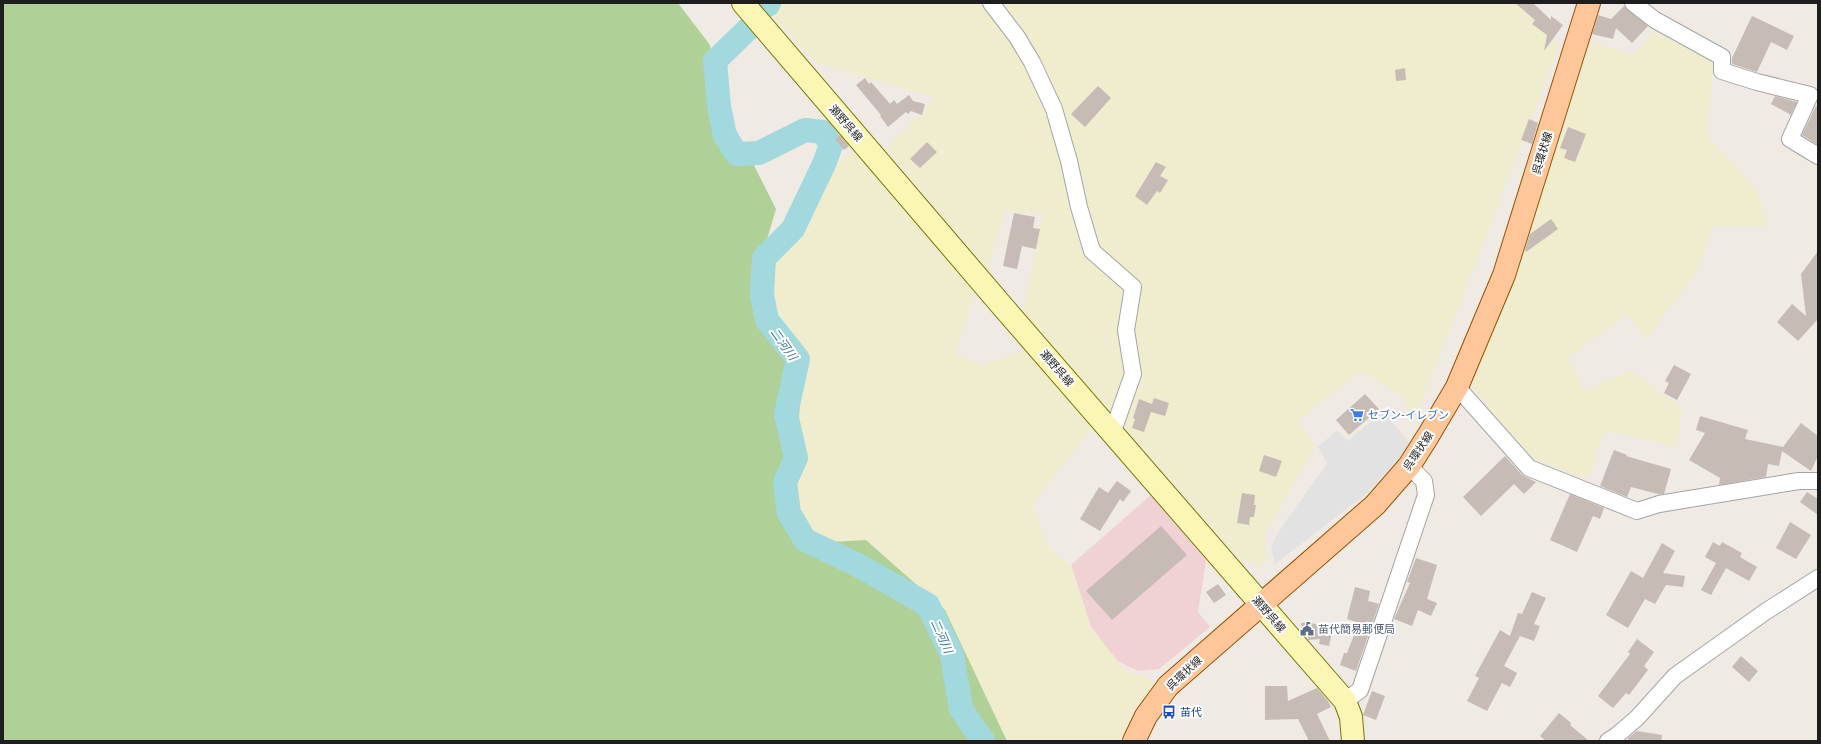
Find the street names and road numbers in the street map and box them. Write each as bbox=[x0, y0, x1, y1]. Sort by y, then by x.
street label: 瀬野呉線 bbox=[826, 102, 866, 144]
street label: 呉環状線 bbox=[1529, 130, 1555, 176]
street label: 瀬野呉線 bbox=[1037, 347, 1077, 389]
street label: 呉環状線 bbox=[1400, 429, 1436, 473]
street label: 瀬野呉線 bbox=[1249, 593, 1289, 635]
street label: 呉環状線 bbox=[1163, 653, 1205, 693]

